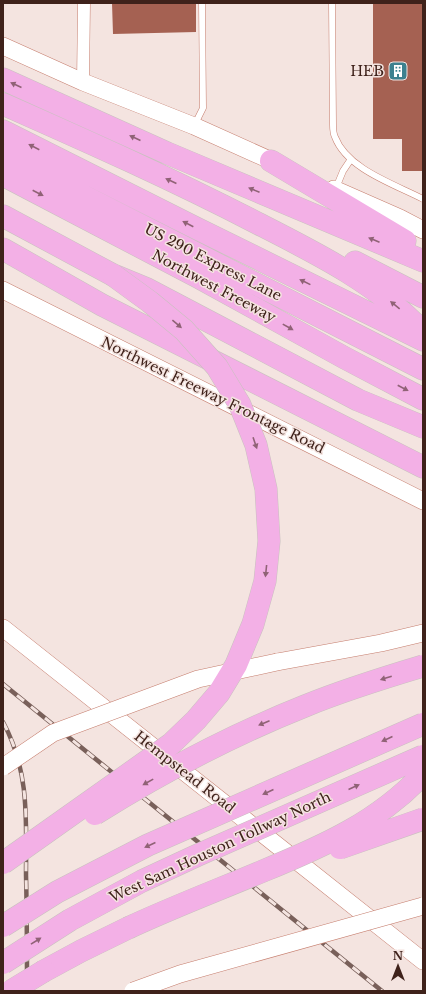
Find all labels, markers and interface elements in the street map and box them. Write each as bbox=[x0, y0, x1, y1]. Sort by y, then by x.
building icon: HEB bbox=[387, 60, 409, 82]
place label: HEB bbox=[350, 62, 384, 80]
one-way arrow bbox=[11, 82, 22, 88]
one-way arrow bbox=[129, 135, 141, 141]
one-way arrow bbox=[29, 144, 40, 150]
one-way arrow bbox=[166, 178, 177, 184]
one-way arrow bbox=[248, 186, 260, 192]
one-way arrow bbox=[32, 190, 44, 196]
street label: US 290 Express Lane bbox=[141, 220, 285, 304]
one-way arrow bbox=[182, 221, 194, 227]
one-way arrow bbox=[368, 237, 380, 243]
street label: Northwest Freeway bbox=[149, 246, 279, 326]
one-way arrow bbox=[299, 278, 310, 285]
one-way arrow bbox=[389, 300, 400, 309]
one-way arrow bbox=[171, 320, 182, 329]
one-way arrow bbox=[283, 323, 294, 330]
street label: Northwest Freeway Frontage Road bbox=[98, 333, 328, 457]
one-way arrow bbox=[397, 385, 409, 392]
one-way arrow bbox=[252, 437, 258, 449]
one-way arrow bbox=[262, 565, 269, 577]
one-way arrow bbox=[379, 675, 391, 681]
one-way arrow bbox=[258, 721, 270, 727]
street label: Hempstead Road bbox=[131, 727, 240, 817]
one-way arrow bbox=[381, 737, 393, 743]
one-way arrow bbox=[142, 779, 154, 785]
one-way arrow bbox=[348, 784, 359, 790]
street label: West Sam Houston Tollway North bbox=[105, 787, 334, 907]
one-way arrow bbox=[263, 789, 274, 795]
one-way arrow bbox=[143, 842, 155, 848]
one-way arrow bbox=[30, 937, 41, 945]
north arrow bbox=[378, 946, 418, 986]
text: N bbox=[393, 949, 404, 963]

